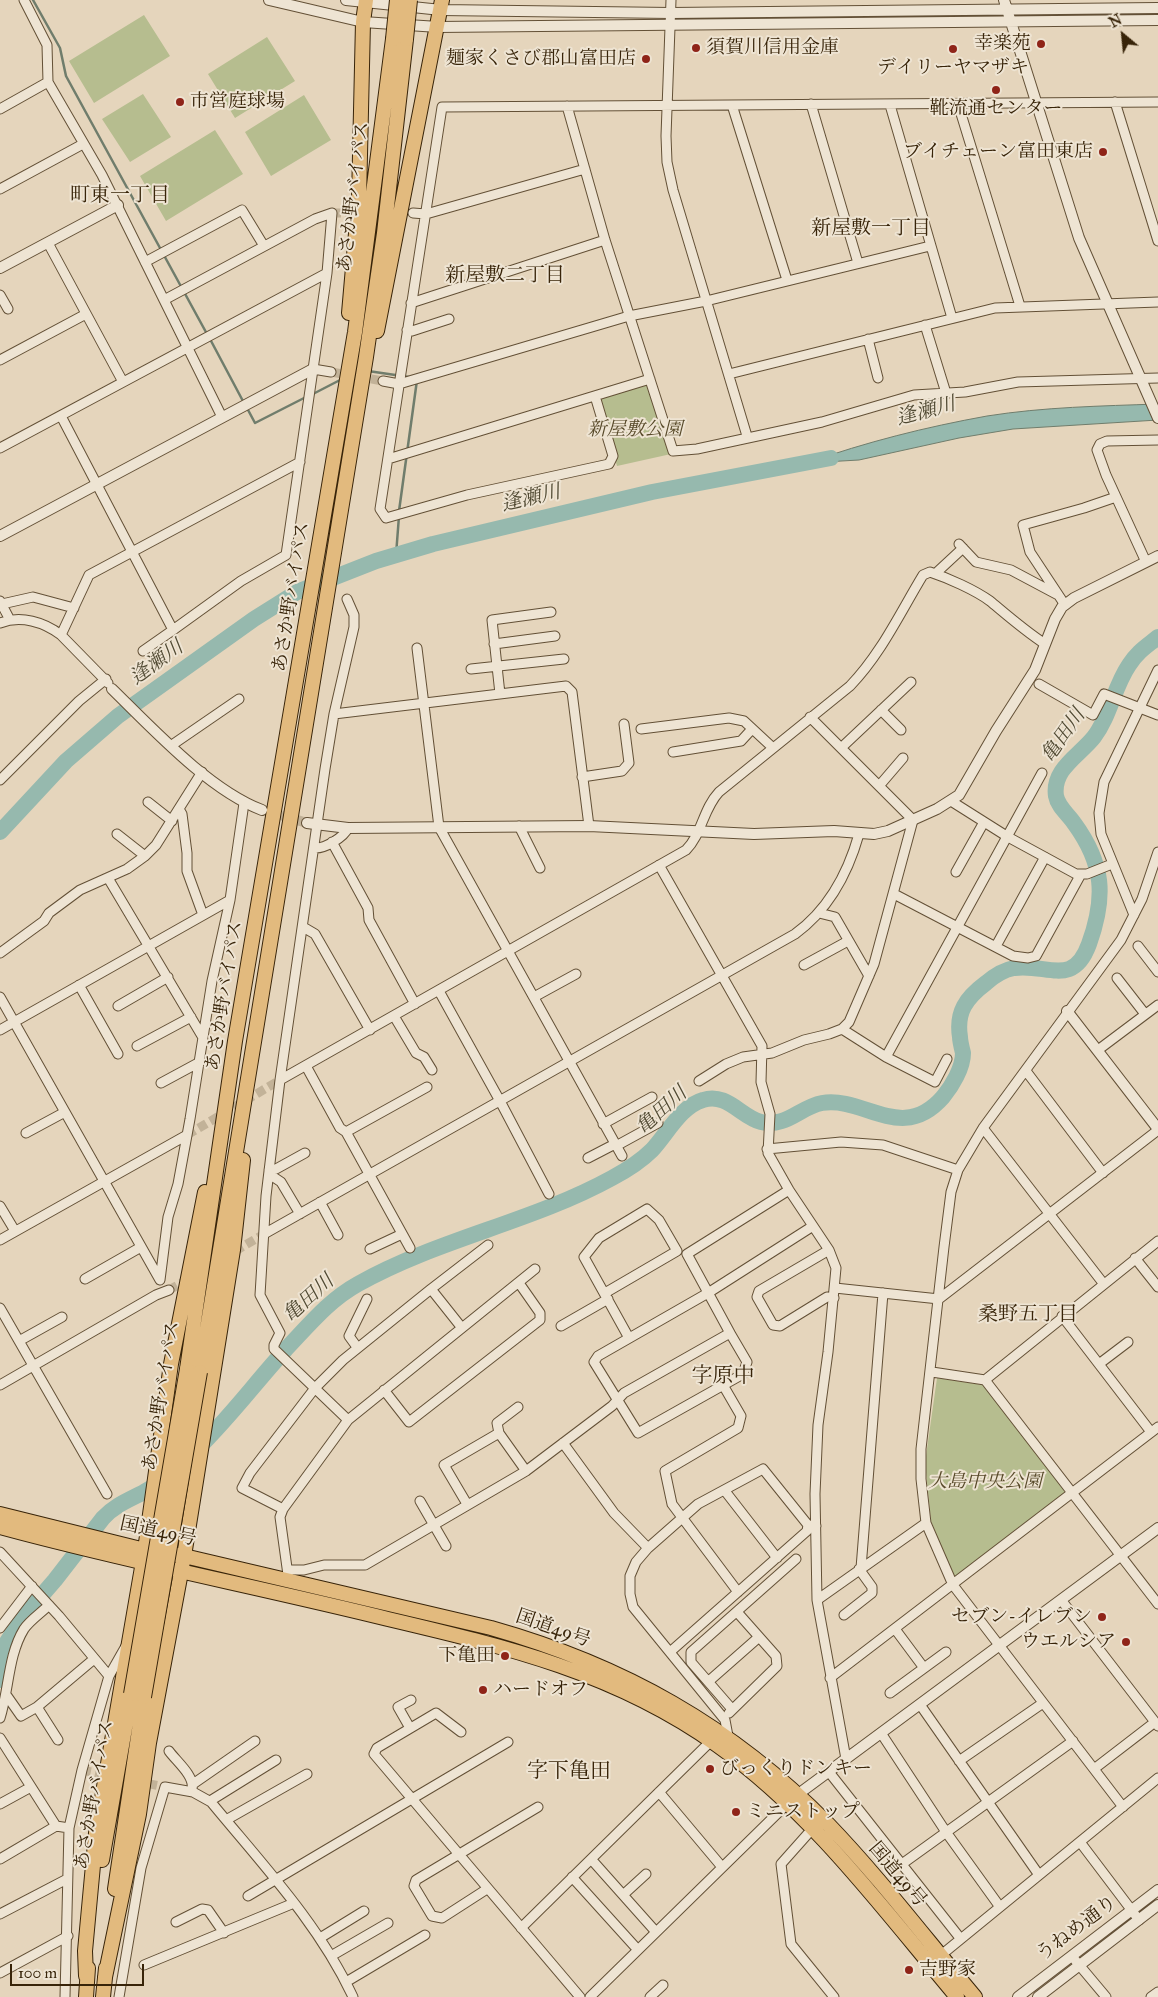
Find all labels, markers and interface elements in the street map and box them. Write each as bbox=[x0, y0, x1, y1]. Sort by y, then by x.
north arrow bbox=[1098, 10, 1148, 60]
text: N bbox=[1106, 11, 1125, 32]
place label: 幸楽苑 bbox=[974, 33, 1031, 55]
place label: 須賀川信用金庫 bbox=[706, 37, 839, 59]
marker: 幸楽苑 bbox=[1035, 38, 1047, 50]
marker: 須賀川信用金庫 bbox=[690, 42, 702, 54]
marker: デイリーヤマザキ bbox=[947, 43, 959, 55]
place label: 麺家くさび郡山富田店 bbox=[446, 48, 636, 70]
marker: 麺家くさび郡山富田店 bbox=[640, 53, 652, 65]
place label: デイリーヤマザキ bbox=[877, 57, 1029, 79]
marker: 靴流通センター bbox=[990, 84, 1002, 96]
place label: 市営庭球場 bbox=[190, 91, 285, 113]
marker: 市営庭球場 bbox=[174, 96, 186, 108]
place label: 靴流通センター bbox=[930, 98, 1062, 120]
street label: あさか野バイパス bbox=[333, 120, 375, 274]
place label: ブイチェーン富田東店 bbox=[903, 141, 1093, 163]
marker: ブイチェーン富田東店 bbox=[1097, 146, 1109, 158]
district label: 町東一丁目 bbox=[70, 184, 170, 208]
district label: 新屋敷一丁目 bbox=[811, 217, 931, 241]
district label: 新屋敷二丁目 bbox=[445, 264, 565, 288]
water label: 逢瀬川 bbox=[894, 393, 958, 431]
park label: 新屋敷公園 bbox=[588, 419, 682, 441]
water label: 逢瀬川 bbox=[499, 481, 563, 517]
street label: あさか野バイパス bbox=[269, 520, 315, 674]
water label: 逢瀬川 bbox=[126, 636, 188, 690]
water label: 亀田川 bbox=[1037, 705, 1091, 767]
street label: あさか野バイパス bbox=[202, 919, 248, 1073]
water label: 亀田川 bbox=[632, 1082, 692, 1140]
water label: 亀田川 bbox=[279, 1270, 339, 1328]
district label: 桑野五丁目 bbox=[978, 1303, 1078, 1327]
street label: あさか野バイパス bbox=[139, 1319, 185, 1473]
district label: 字原中 bbox=[692, 1364, 754, 1390]
park label: 大島中央公園 bbox=[928, 1471, 1042, 1493]
street label: 国道49号 bbox=[118, 1513, 198, 1551]
street label: 国道49号 bbox=[513, 1606, 593, 1652]
place label: セブン-イレブン bbox=[951, 1606, 1092, 1628]
marker: セブン-イレブン bbox=[1096, 1611, 1108, 1623]
place label: ウエルシア bbox=[1021, 1631, 1116, 1653]
marker: ウエルシア bbox=[1120, 1636, 1132, 1648]
place label: 下亀田 bbox=[438, 1645, 495, 1667]
marker: 下亀田 bbox=[499, 1650, 511, 1662]
place label: ハードオフ bbox=[493, 1679, 588, 1701]
marker: ハードオフ bbox=[477, 1684, 489, 1696]
street label: あさか野バイパス bbox=[71, 1718, 119, 1872]
place label: びっくりドンキー bbox=[720, 1758, 872, 1780]
district label: 字下亀田 bbox=[527, 1759, 611, 1785]
marker: びっくりドンキー bbox=[704, 1763, 716, 1775]
place label: ミニストップ bbox=[746, 1801, 860, 1823]
marker: ミニストップ bbox=[730, 1806, 742, 1818]
street label: 国道49号 bbox=[863, 1838, 931, 1912]
street label: うねめ通り bbox=[1032, 1891, 1122, 1967]
scale bar bbox=[12, 1954, 146, 1986]
place label: 吉野家 bbox=[919, 1959, 976, 1981]
text: 100 m bbox=[18, 1964, 57, 1982]
marker: 吉野家 bbox=[903, 1964, 915, 1976]

